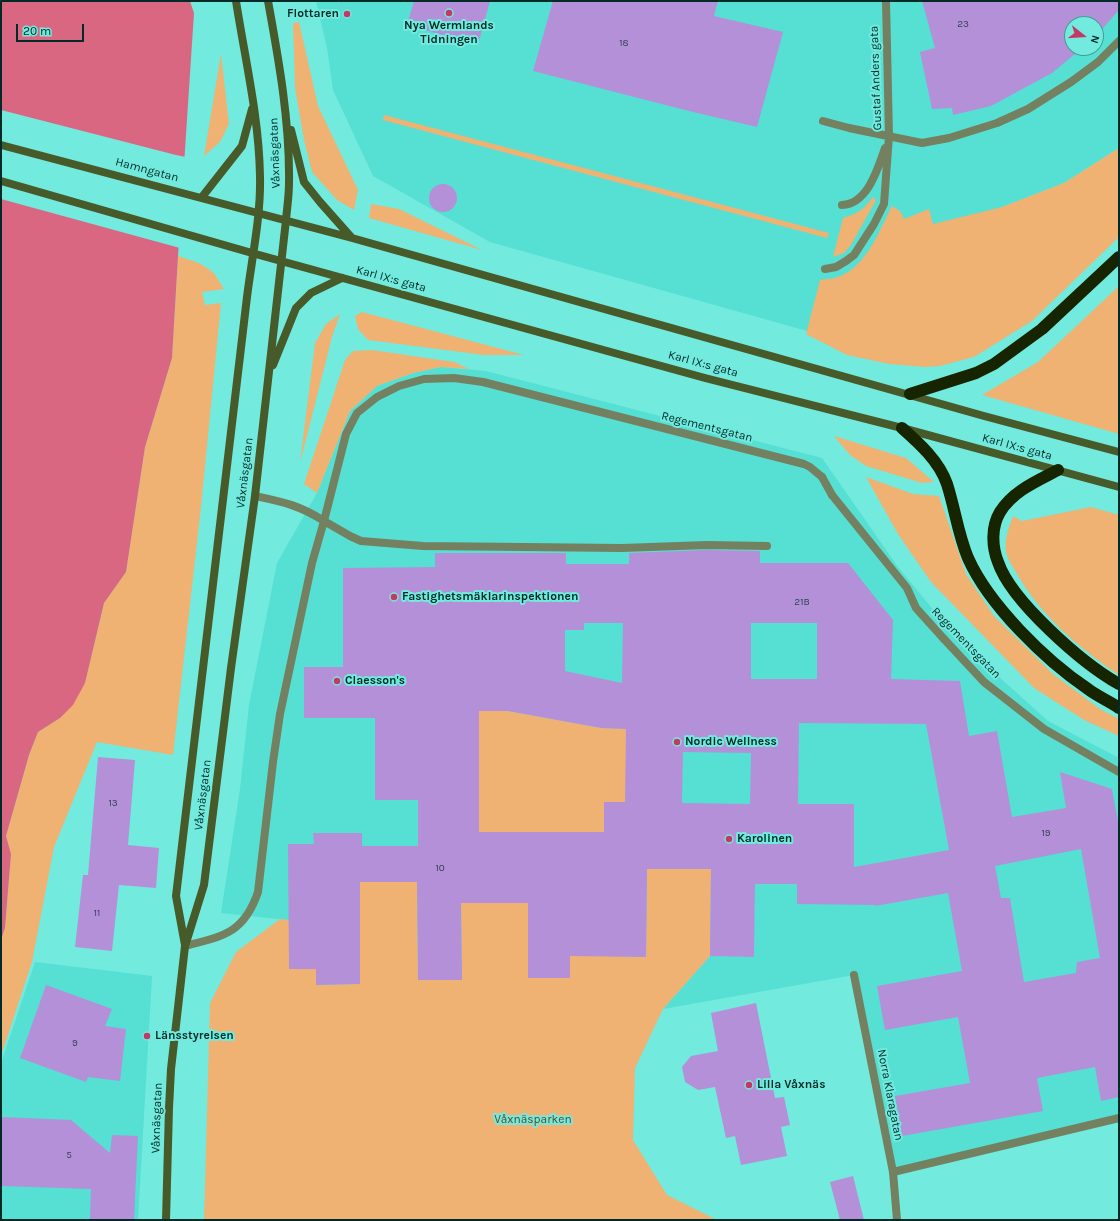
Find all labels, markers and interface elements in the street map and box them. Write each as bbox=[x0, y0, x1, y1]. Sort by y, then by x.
place label: Flottaren bbox=[287, 7, 339, 21]
marker: Nya Wermlands Tidningen bbox=[444, 8, 454, 18]
marker: Flottaren bbox=[342, 9, 352, 19]
scale bar bbox=[18, 16, 86, 42]
north arrow bbox=[1064, 16, 1104, 56]
house number: 23 bbox=[957, 18, 969, 30]
place label: Nya Wermlands Tidningen bbox=[404, 19, 494, 47]
text: 20 m bbox=[23, 24, 51, 38]
street label: Gustaf Anders gata bbox=[867, 25, 885, 131]
text: N bbox=[1088, 34, 1102, 45]
house number: 18 bbox=[619, 37, 629, 49]
street label: Våxnäsgatan bbox=[267, 117, 283, 189]
street label: Hamngatan bbox=[114, 155, 180, 185]
street label: Karl IX:s gata bbox=[354, 263, 428, 295]
street label: Karl IX:s gata bbox=[666, 348, 740, 380]
street label: Regementsgatan bbox=[660, 409, 754, 445]
street label: Karl IX:s gata bbox=[980, 431, 1054, 463]
street label: Våxnäsgatan bbox=[234, 437, 256, 509]
place label: Fastighetsmäklarinspektionen bbox=[402, 590, 578, 604]
marker: Fastighetsmäklarinspektionen bbox=[389, 592, 399, 602]
house number: 21B bbox=[794, 596, 810, 608]
street label: Regementsgatan bbox=[928, 604, 1004, 682]
place label: Claesson's bbox=[345, 674, 405, 688]
marker: Claesson's bbox=[332, 676, 342, 686]
place label: Nordic Wellness bbox=[685, 735, 777, 749]
marker: Nordic Wellness bbox=[672, 737, 682, 747]
street label: Våxnäsgatan bbox=[192, 759, 214, 831]
house number: 13 bbox=[108, 797, 118, 809]
house number: 19 bbox=[1041, 827, 1051, 839]
place label: Karolinen bbox=[737, 832, 792, 846]
marker: Karolinen bbox=[724, 834, 734, 844]
house number: 10 bbox=[435, 862, 445, 874]
house number: 11 bbox=[94, 907, 100, 919]
place label: Länsstyrelsen bbox=[155, 1029, 234, 1043]
marker: Länsstyrelsen bbox=[142, 1031, 152, 1041]
house number: 9 bbox=[72, 1037, 78, 1049]
street label: Norra Klaragatan bbox=[874, 1048, 906, 1142]
place label: Lilla Våxnäs bbox=[757, 1078, 825, 1092]
marker: Lilla Våxnäs bbox=[744, 1080, 754, 1090]
street label: Våxnäsgatan bbox=[149, 1082, 165, 1154]
park label: Våxnäsparken bbox=[494, 1113, 572, 1127]
house number: 5 bbox=[66, 1149, 72, 1161]

